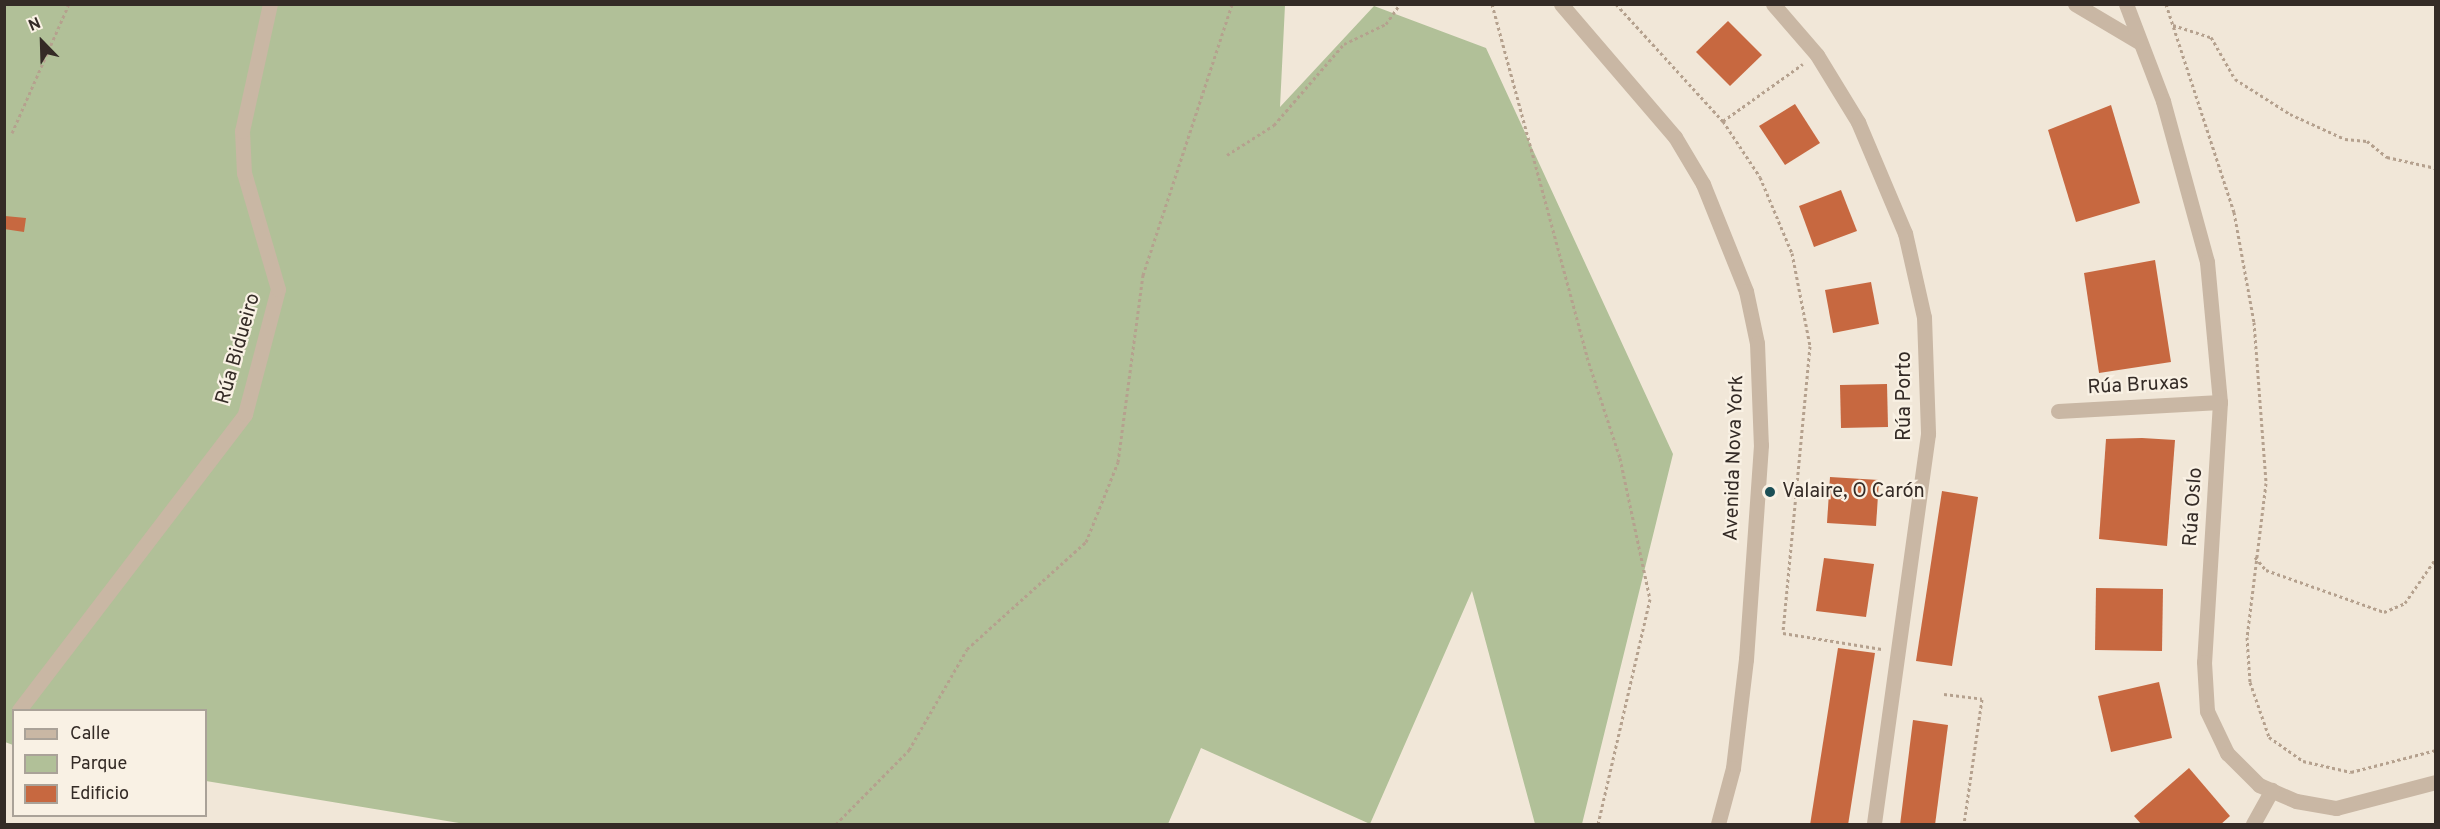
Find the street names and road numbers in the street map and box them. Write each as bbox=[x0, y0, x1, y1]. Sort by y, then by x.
street label: Rúa Bidueiro bbox=[212, 291, 266, 407]
street label: Rúa Porto bbox=[1893, 351, 1917, 441]
street label: Rúa Bruxas bbox=[2087, 371, 2189, 401]
street label: Avenida Nova York bbox=[1720, 374, 1750, 542]
street label: Rúa Oslo bbox=[2179, 467, 2209, 547]

